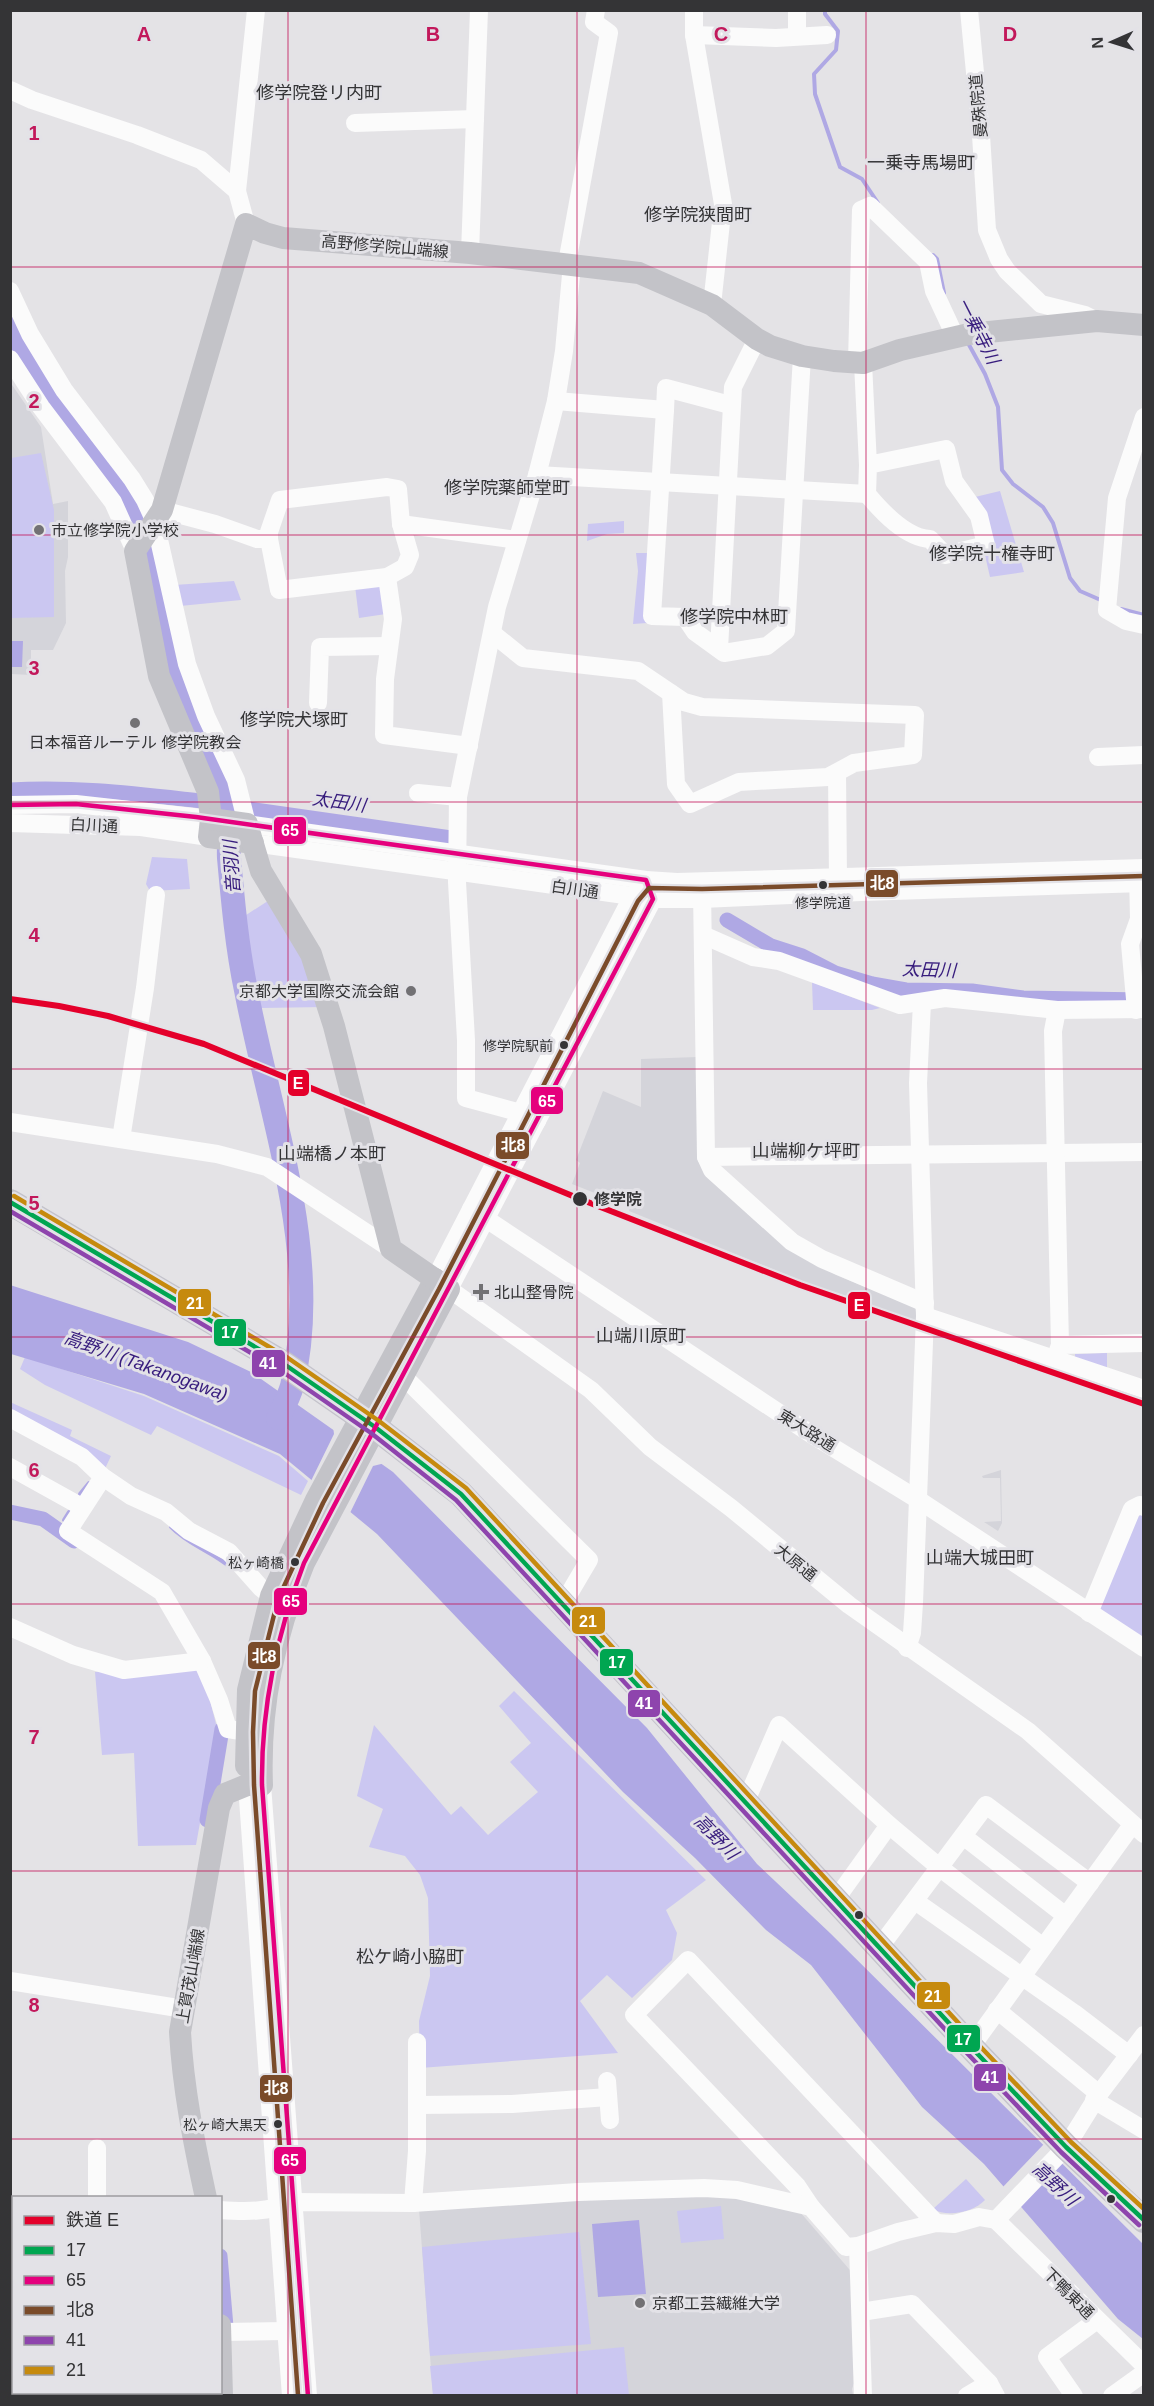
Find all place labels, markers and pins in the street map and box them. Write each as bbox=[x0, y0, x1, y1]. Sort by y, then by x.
place label: 市立修学院小学校 bbox=[51, 522, 179, 539]
marker: 市立修学院小学校 bbox=[32, 523, 46, 537]
marker: 日本福音ルーテル 修学院教会 bbox=[128, 716, 142, 730]
place label: 日本福音ルーテル 修学院教会 bbox=[29, 734, 241, 751]
marker: 修学院道 bbox=[817, 879, 829, 891]
place label: 修学院道 bbox=[795, 895, 851, 911]
place label: 京都大学国際交流会館 bbox=[239, 983, 399, 1000]
marker: 京都大学国際交流会館 bbox=[404, 984, 418, 998]
place label: 修学院駅前 bbox=[483, 1038, 553, 1054]
marker: 修学院駅前 bbox=[558, 1039, 570, 1051]
marker: 修学院 bbox=[571, 1190, 589, 1208]
place label: 修学院 bbox=[594, 1191, 642, 1208]
marker: 北山整骨院 bbox=[472, 1283, 490, 1301]
place label: 北山整骨院 bbox=[494, 1284, 574, 1301]
place label: 松ヶ崎橋 bbox=[228, 1555, 284, 1571]
marker: 松ヶ崎橋 bbox=[289, 1556, 301, 1568]
unlabelled marker bbox=[853, 1909, 865, 1921]
place label: 松ヶ崎大黒天 bbox=[183, 2117, 267, 2133]
marker: 松ヶ崎大黒天 bbox=[272, 2118, 284, 2130]
unlabelled marker bbox=[1105, 2193, 1117, 2205]
place label: 京都工芸繊維大学 bbox=[652, 2295, 780, 2312]
marker: 京都工芸繊維大学 bbox=[633, 2296, 647, 2310]

